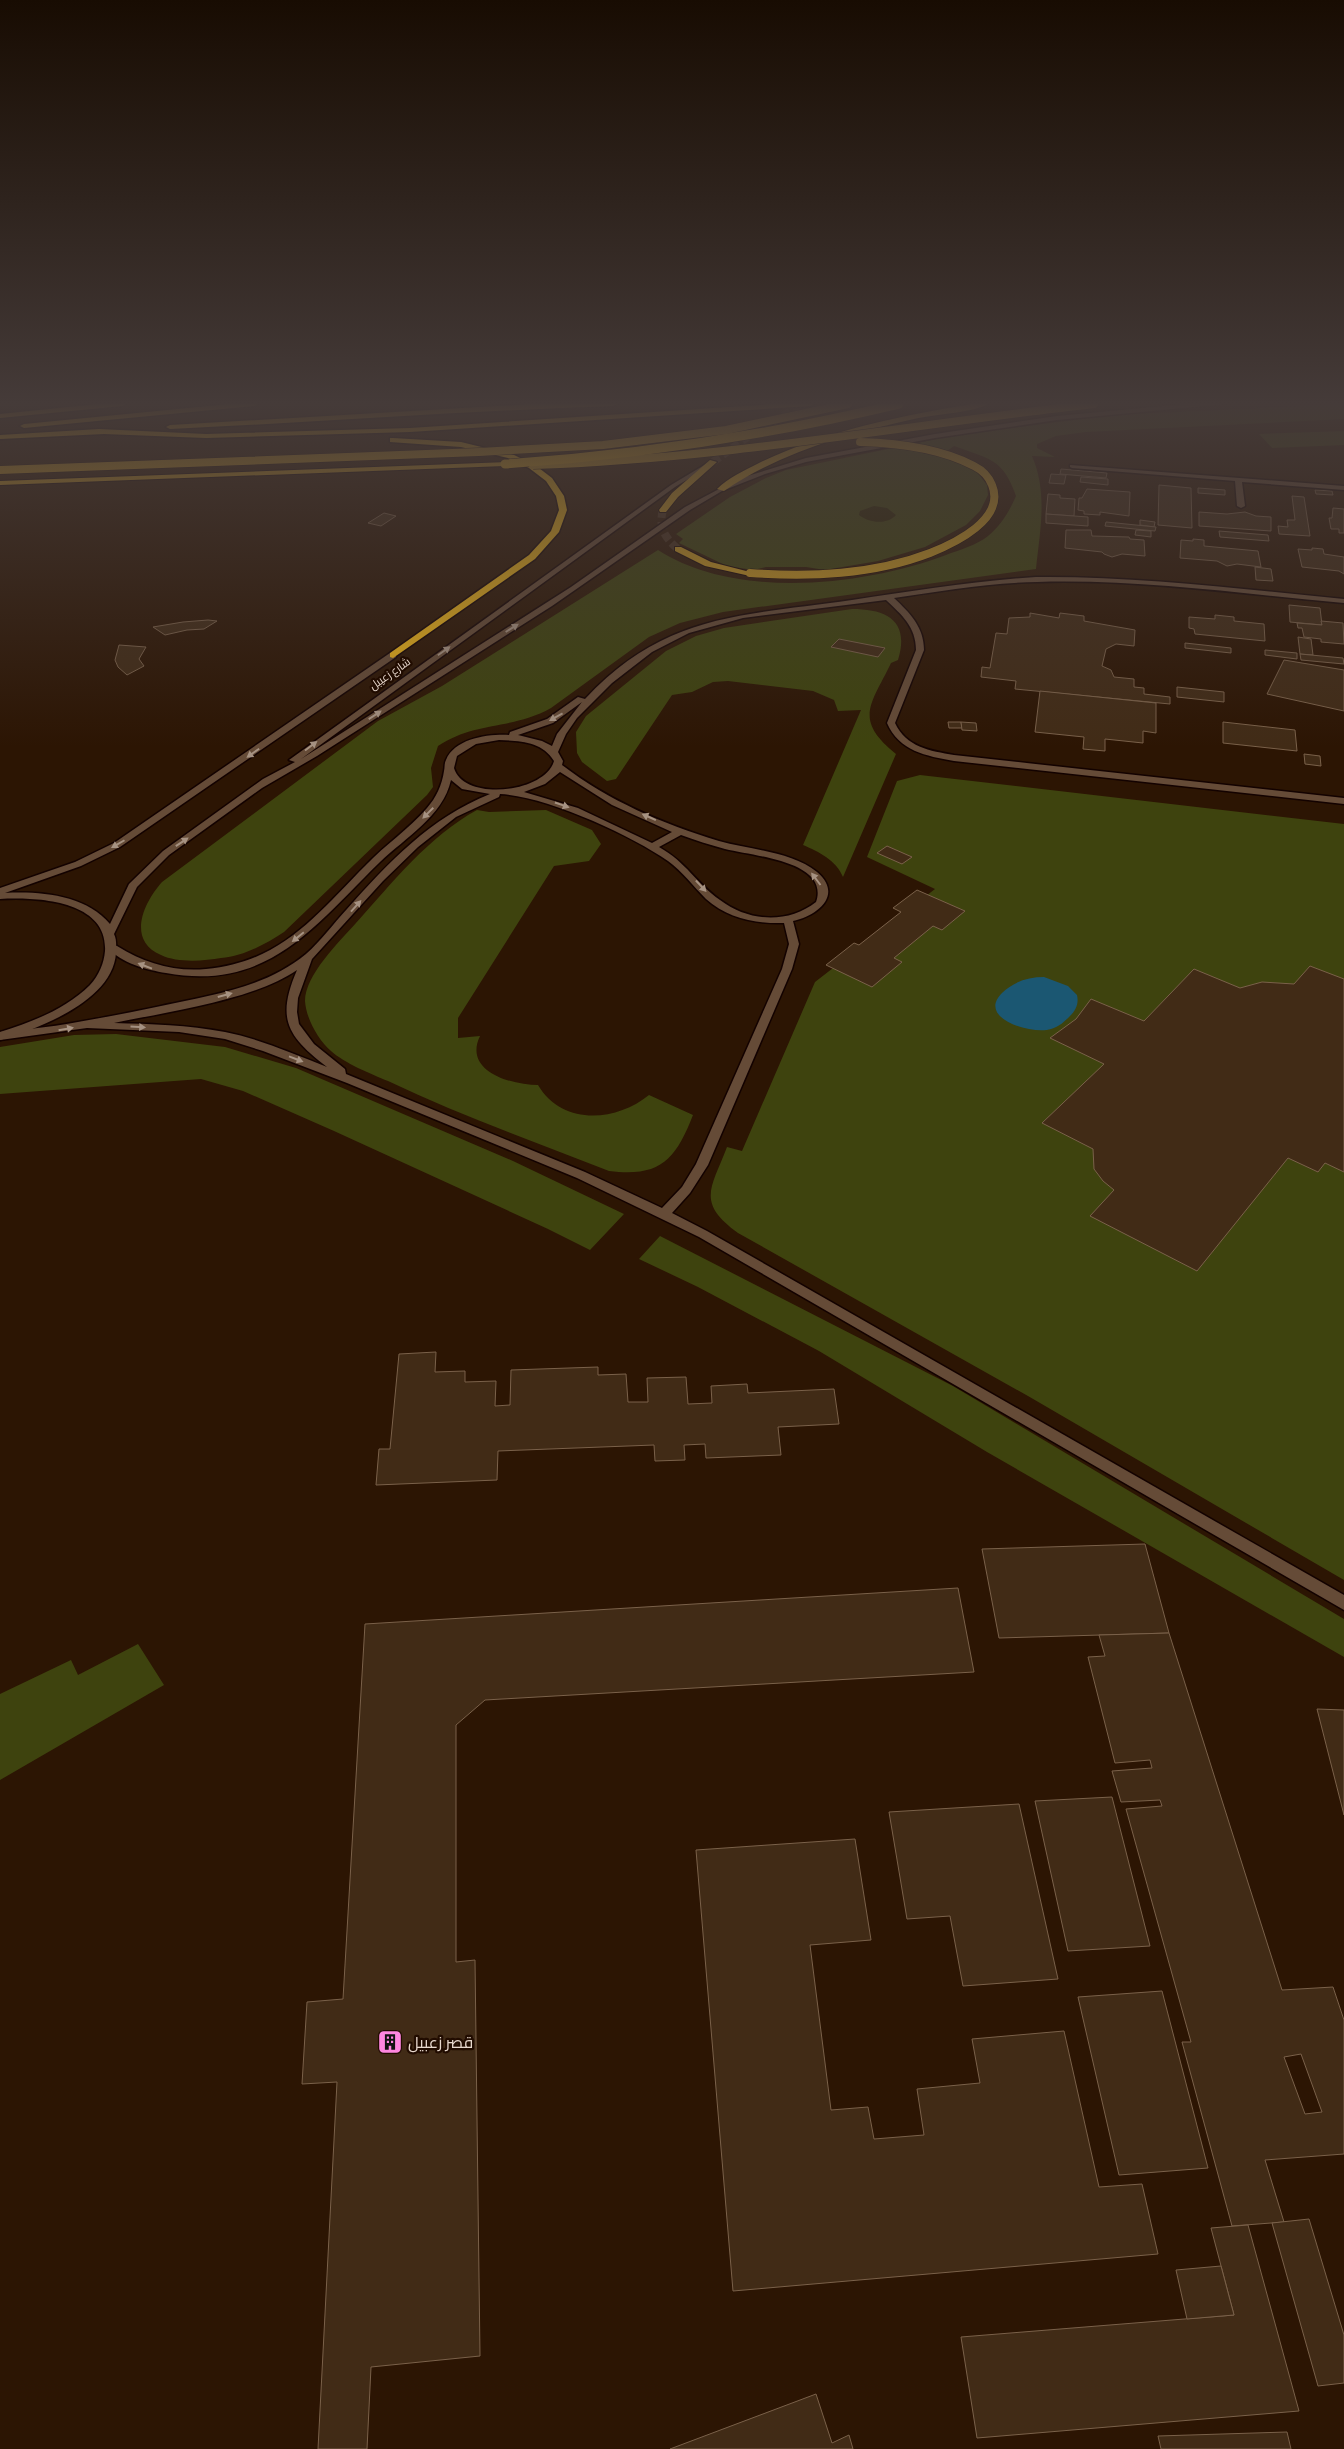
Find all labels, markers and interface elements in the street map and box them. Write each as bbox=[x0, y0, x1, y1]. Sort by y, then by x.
one-way arrow bbox=[506, 624, 519, 633]
one-way arrow bbox=[437, 646, 451, 656]
street label: شارع زعيبل bbox=[367, 655, 414, 694]
one-way arrow bbox=[368, 710, 382, 720]
one-way arrow bbox=[548, 713, 563, 721]
one-way arrow bbox=[304, 741, 318, 751]
one-way arrow bbox=[246, 748, 260, 758]
one-way arrow bbox=[554, 802, 569, 809]
one-way arrow bbox=[422, 806, 434, 818]
one-way arrow bbox=[642, 813, 656, 821]
one-way arrow bbox=[175, 837, 189, 847]
one-way arrow bbox=[111, 840, 126, 848]
one-way arrow bbox=[811, 873, 822, 886]
one-way arrow bbox=[695, 880, 707, 892]
one-way arrow bbox=[350, 899, 361, 912]
one-way arrow bbox=[292, 932, 305, 943]
one-way arrow bbox=[137, 962, 152, 970]
one-way arrow bbox=[217, 990, 232, 998]
one-way arrow bbox=[130, 1023, 146, 1031]
one-way arrow bbox=[58, 1024, 74, 1032]
one-way arrow bbox=[289, 1055, 304, 1063]
building icon: قصر زعبيل bbox=[377, 2029, 403, 2055]
place label: قصر زعبيل bbox=[408, 2033, 473, 2053]

